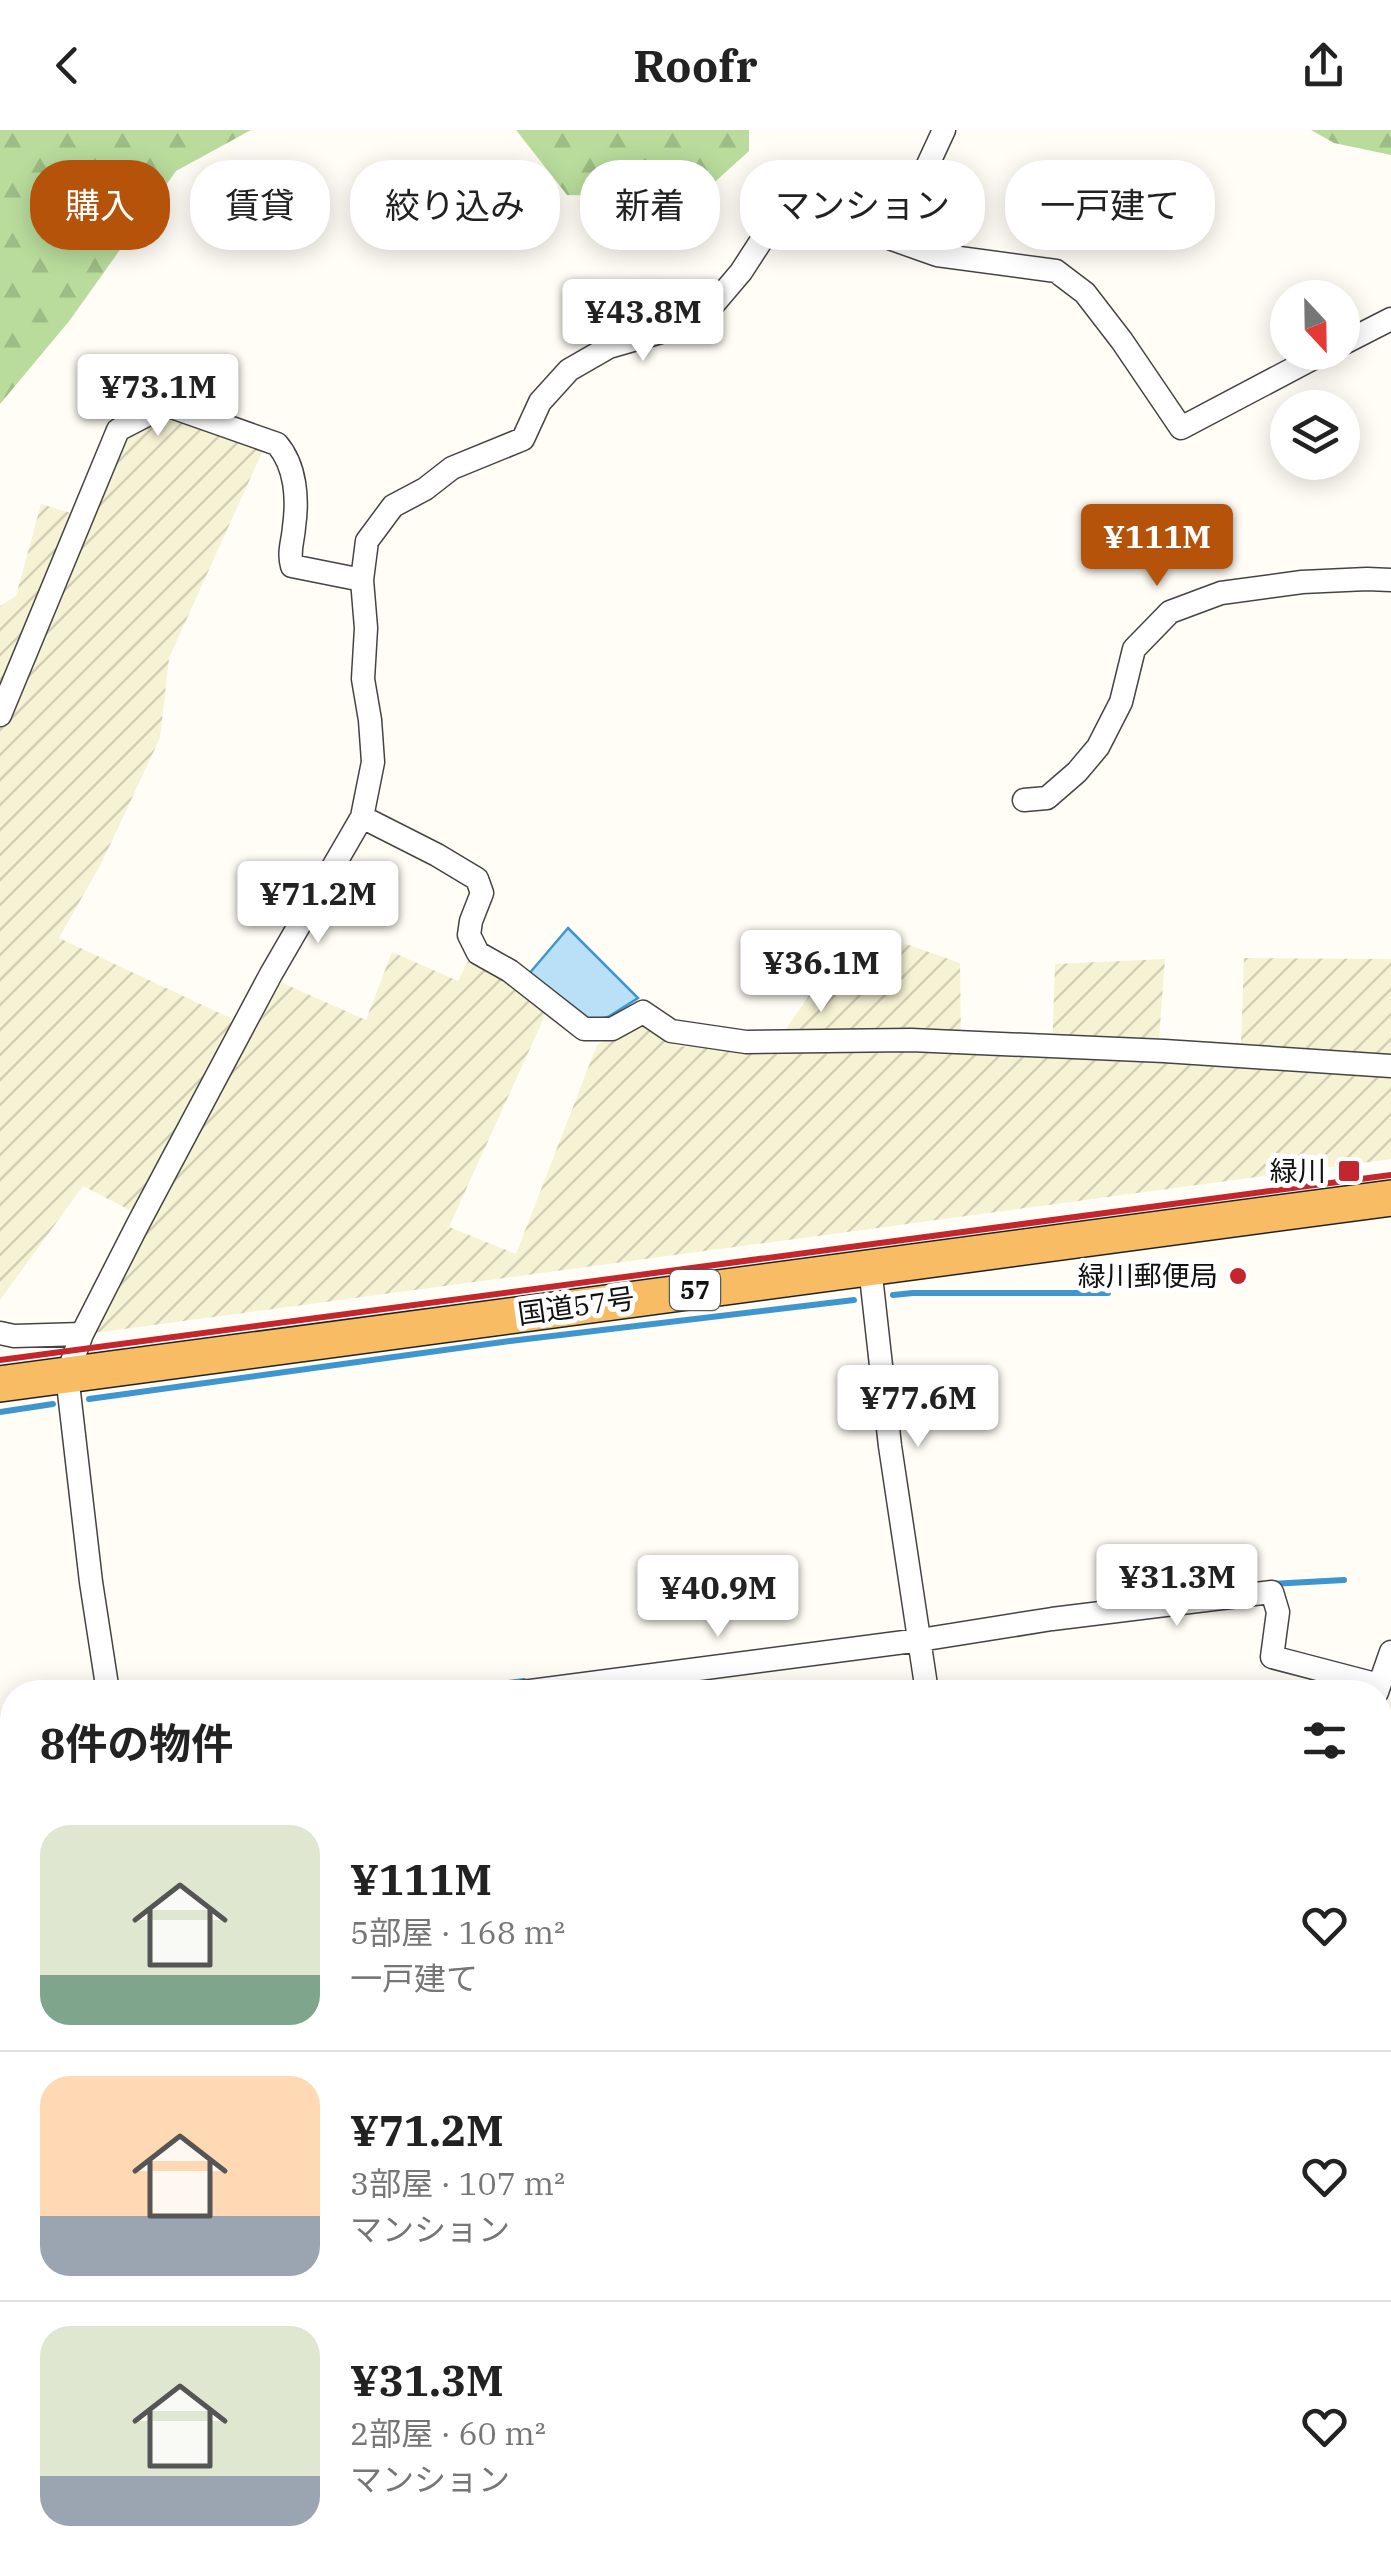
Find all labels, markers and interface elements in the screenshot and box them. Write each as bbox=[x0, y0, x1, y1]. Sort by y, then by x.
text: Roofr bbox=[633, 36, 758, 94]
icon: back bbox=[40, 38, 95, 93]
icon: share bbox=[1296, 38, 1351, 93]
chip: 購入 bbox=[30, 160, 170, 250]
chip: 賃貸 bbox=[190, 160, 330, 250]
chip: 絞り込み bbox=[350, 160, 560, 250]
chip: 新着 bbox=[580, 160, 720, 250]
chip: マンション bbox=[740, 160, 985, 250]
chip: 一戸建て bbox=[1005, 160, 1215, 250]
pin: ¥43.8M bbox=[562, 279, 724, 364]
north arrow bbox=[1270, 280, 1360, 370]
map controls bbox=[1270, 280, 1360, 480]
text: ¥43.8M bbox=[584, 290, 702, 332]
pin: ¥73.1M bbox=[77, 354, 239, 439]
text: ¥73.1M bbox=[99, 365, 217, 407]
button: layers bbox=[1270, 390, 1360, 480]
pin: ¥111M bbox=[1087, 504, 1227, 589]
text: ¥111M bbox=[1103, 515, 1211, 557]
pin: ¥71.2M bbox=[237, 861, 399, 946]
text: ¥71.2M bbox=[259, 872, 377, 914]
pin: ¥36.1M bbox=[740, 930, 902, 1015]
text: ¥36.1M bbox=[762, 941, 880, 983]
place label: 緑川 bbox=[1270, 1152, 1326, 1189]
marker: 緑川 bbox=[1336, 1158, 1362, 1184]
place label: 緑川郵便局 bbox=[1078, 1257, 1218, 1294]
marker: 緑川郵便局 bbox=[1227, 1265, 1249, 1287]
road number: 57 bbox=[670, 1270, 720, 1310]
street label: 国道57号 bbox=[515, 1279, 637, 1332]
pin: ¥77.6M bbox=[837, 1365, 999, 1450]
text: ¥77.6M bbox=[859, 1376, 977, 1418]
pin: ¥31.3M bbox=[1096, 1544, 1258, 1629]
pin: ¥40.9M bbox=[637, 1555, 799, 1640]
text: ¥31.3M bbox=[1118, 1555, 1236, 1597]
text: ¥40.9M bbox=[659, 1566, 777, 1608]
icon: filters bbox=[1297, 1713, 1352, 1768]
text: 8件の物件 bbox=[40, 1716, 233, 1771]
text: ¥111M bbox=[350, 1852, 492, 1907]
icon: home bbox=[120, 1865, 240, 1985]
icon: heart bbox=[1297, 1898, 1352, 1953]
text: 5部屋 · 168 m² bbox=[350, 1911, 565, 1953]
text: 一戸建て bbox=[350, 1957, 478, 1999]
text: ¥71.2M bbox=[350, 2103, 504, 2158]
icon: home bbox=[120, 2116, 240, 2236]
icon: heart bbox=[1297, 2149, 1352, 2204]
text: 3部屋 · 107 m² bbox=[350, 2162, 565, 2204]
text: マンション bbox=[350, 2208, 510, 2250]
text: ¥31.3M bbox=[350, 2353, 504, 2408]
icon: home bbox=[120, 2366, 240, 2486]
icon: heart bbox=[1297, 2399, 1352, 2454]
text: 2部屋 · 60 m² bbox=[350, 2412, 546, 2454]
text: マンション bbox=[350, 2458, 510, 2500]

